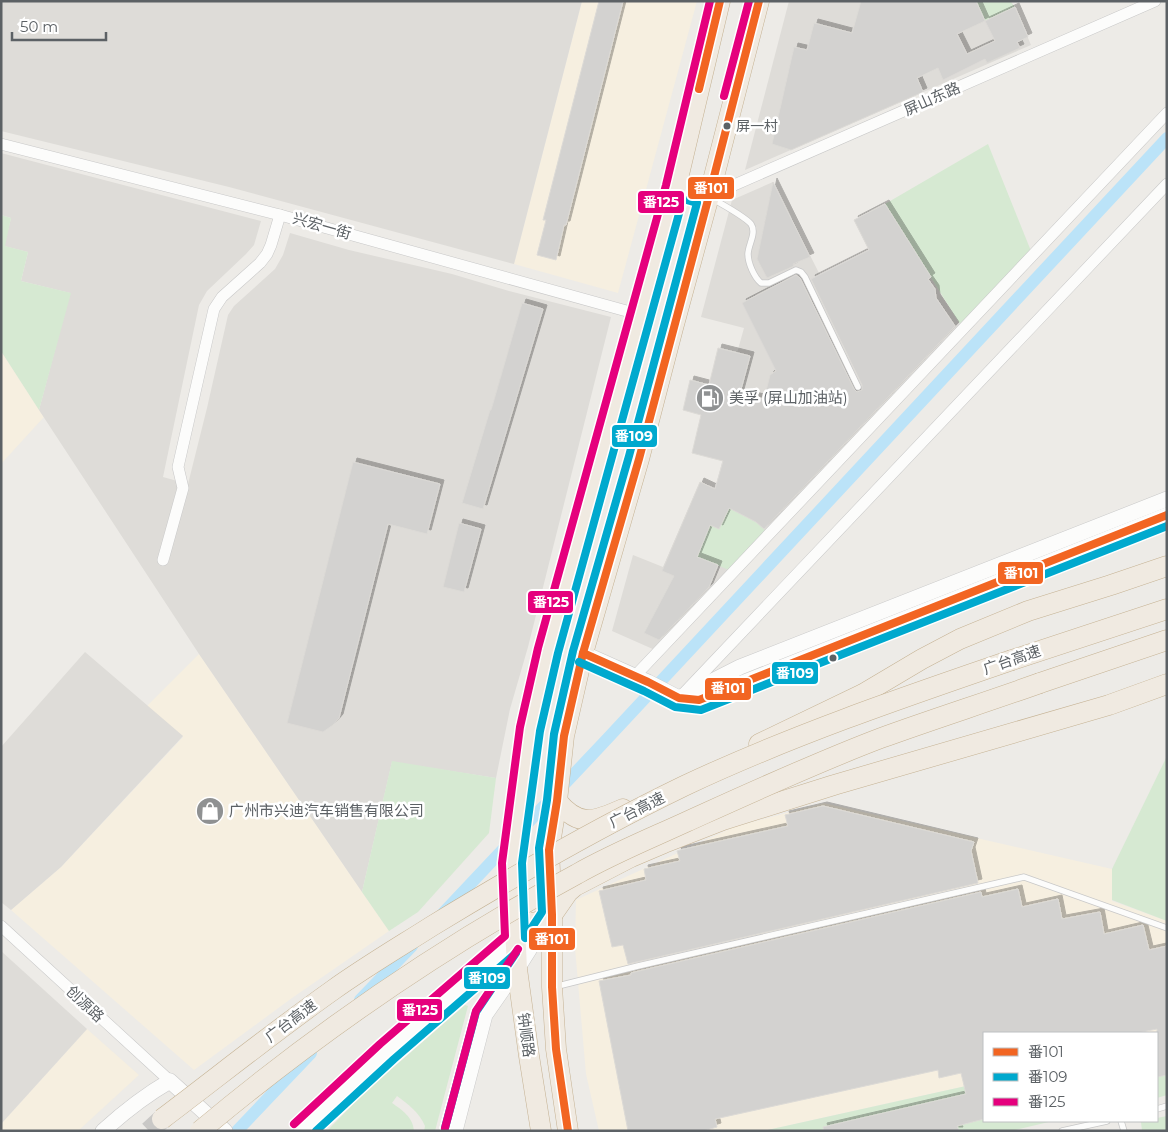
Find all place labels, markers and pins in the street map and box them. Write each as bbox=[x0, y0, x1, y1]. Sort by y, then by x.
place label: 屏一村 bbox=[736, 117, 778, 135]
marker: 屏一村 bbox=[722, 121, 732, 131]
fuel station icon: 美孚 (屏山加油站) bbox=[695, 383, 725, 413]
place label: 美孚 (屏山加油站) bbox=[729, 388, 848, 407]
unlabelled marker bbox=[828, 653, 838, 663]
shop icon: 广州市兴迪汽车销售有限公司 bbox=[195, 796, 225, 826]
place label: 广州市兴迪汽车销售有限公司 bbox=[229, 801, 424, 820]

